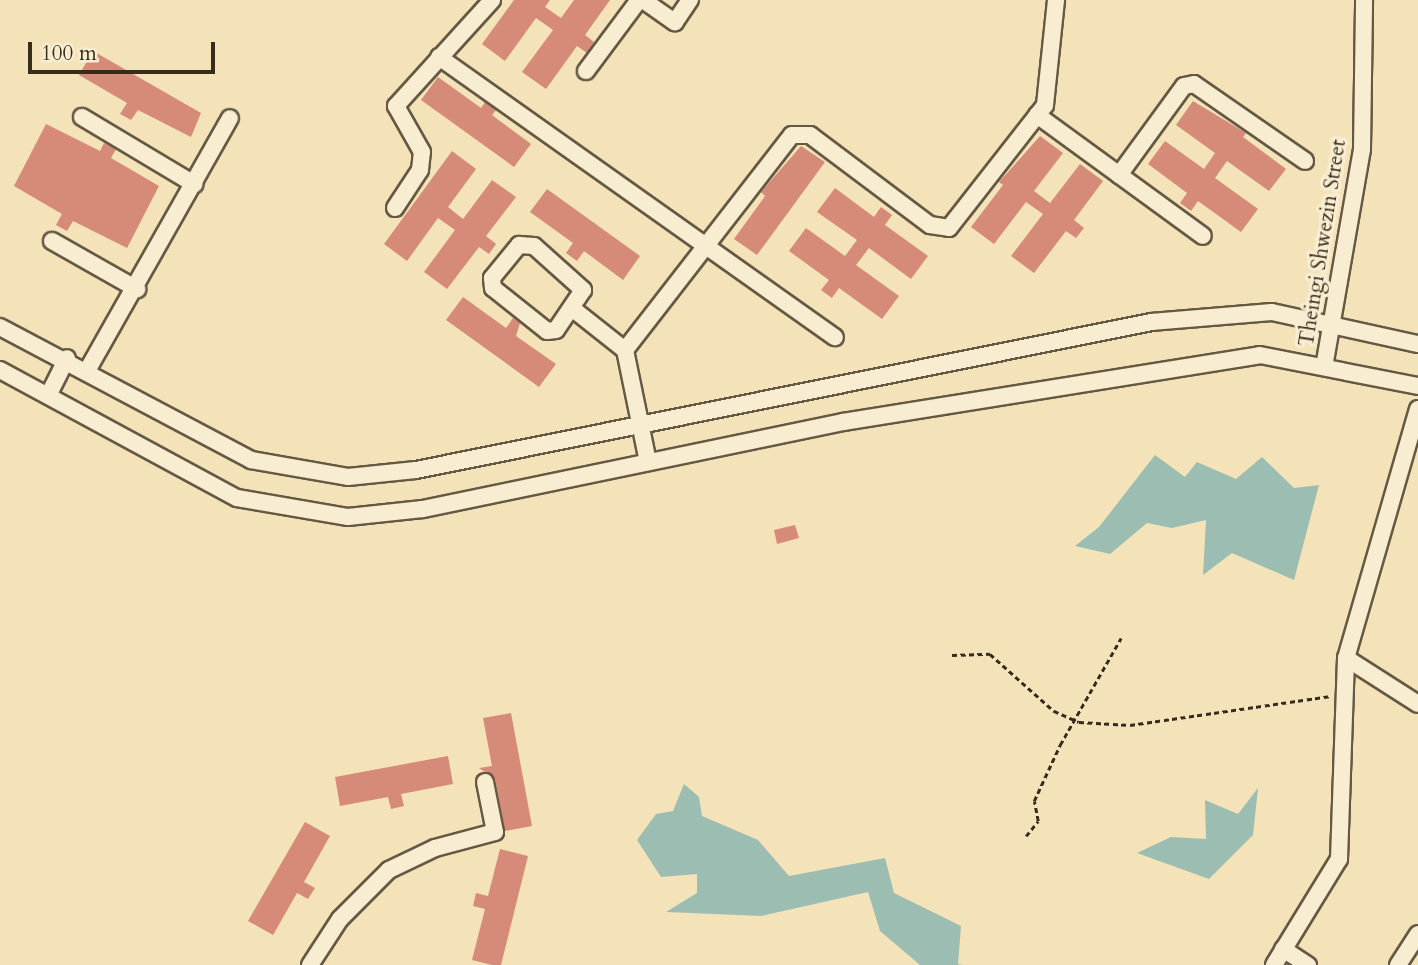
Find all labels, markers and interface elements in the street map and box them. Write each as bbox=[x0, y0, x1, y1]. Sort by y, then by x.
scale bar bbox=[32, 28, 219, 72]
text: 100 m bbox=[41, 39, 97, 68]
street label: Theingi Shwezin Street bbox=[1294, 138, 1352, 348]

